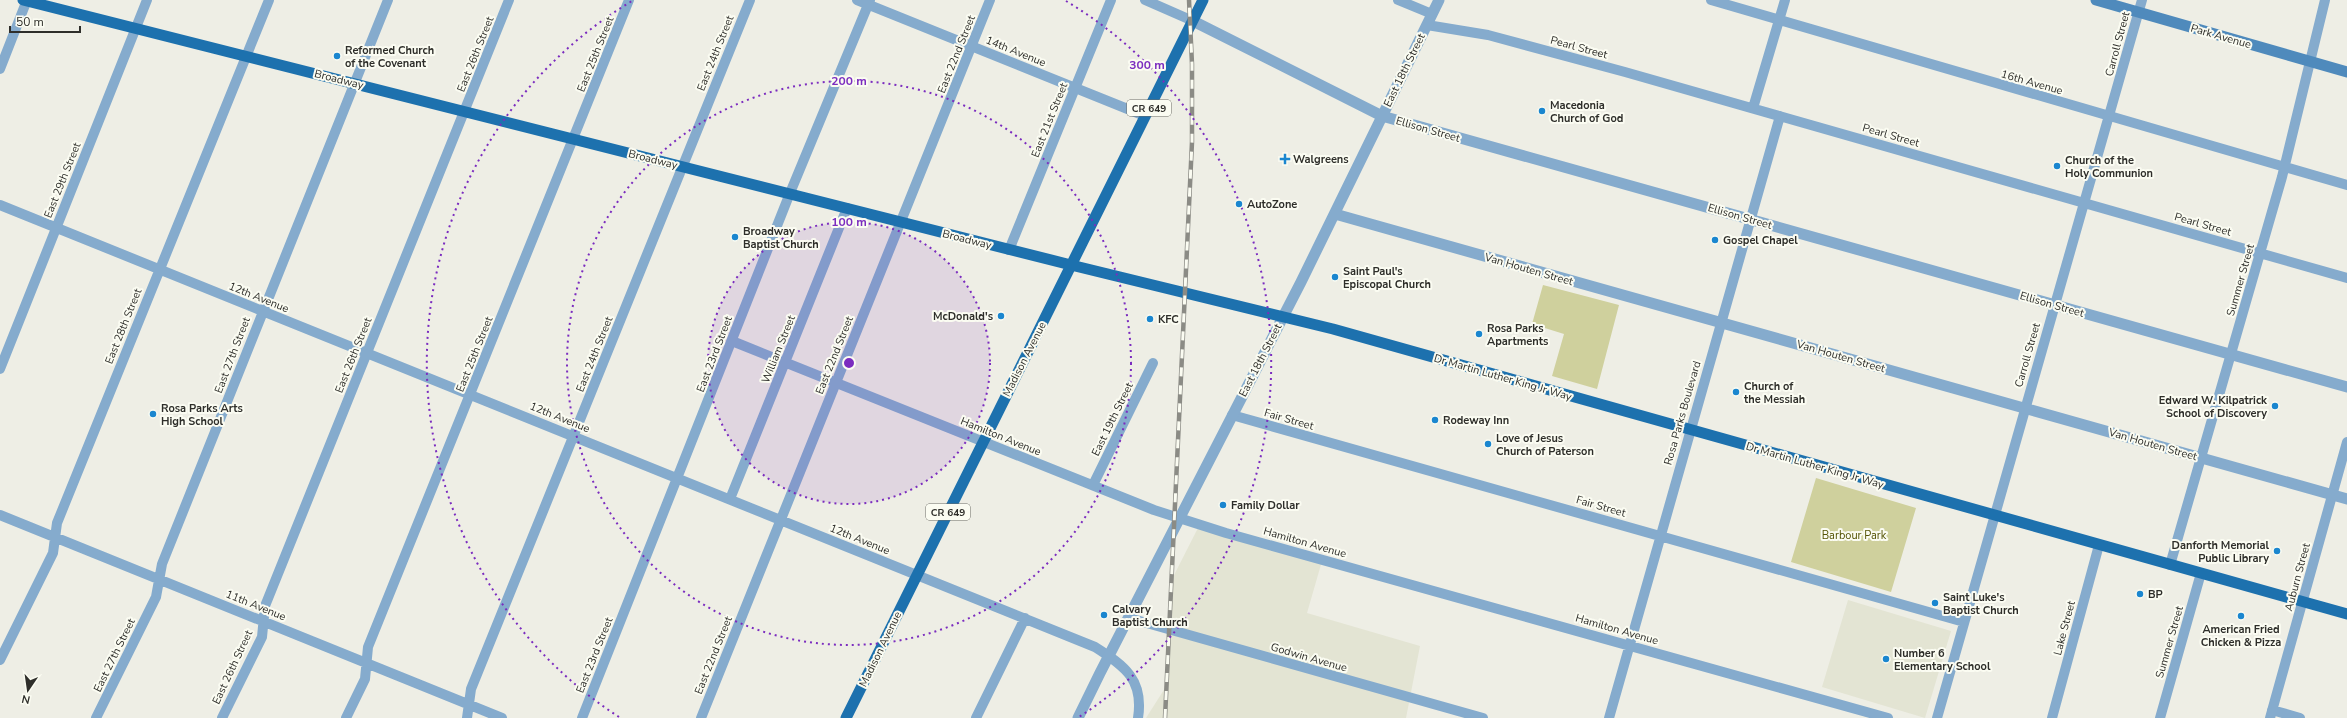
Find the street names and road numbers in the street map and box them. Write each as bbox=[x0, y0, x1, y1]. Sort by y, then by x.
street label: Carroll Street bbox=[2102, 10, 2133, 78]
street label: East 24th Street bbox=[693, 13, 737, 93]
street label: East 22nd Street bbox=[934, 13, 979, 95]
street label: East 26th Street bbox=[453, 14, 497, 94]
street label: East 25th Street bbox=[573, 14, 617, 94]
street label: Park Avenue bbox=[2189, 21, 2253, 52]
street label: East 18th Street bbox=[1380, 31, 1429, 110]
street label: 14th Avenue bbox=[984, 33, 1048, 70]
street label: Pearl Street bbox=[1549, 33, 1609, 62]
street label: Broadway bbox=[313, 66, 365, 93]
street label: 16th Avenue bbox=[1999, 67, 2065, 98]
street label: East 21st Street bbox=[1028, 81, 1071, 160]
road number: CR 649 bbox=[1127, 100, 1171, 116]
street label: Ellison Street bbox=[1394, 113, 1462, 146]
street label: Pearl Street bbox=[1861, 120, 1921, 151]
street label: East 29th Street bbox=[40, 140, 84, 220]
street label: Broadway bbox=[627, 146, 679, 173]
street label: Ellison Street bbox=[1706, 200, 1774, 233]
street label: Pearl Street bbox=[2173, 209, 2233, 240]
street label: Broadway bbox=[941, 226, 993, 253]
street label: Summer Street bbox=[2223, 242, 2258, 318]
street label: Van Houten Street bbox=[1482, 249, 1575, 289]
street label: 12th Avenue bbox=[227, 279, 291, 316]
street label: East 28th Street bbox=[101, 286, 145, 366]
street label: Ellison Street bbox=[2018, 288, 2086, 321]
street label: William Street bbox=[758, 313, 799, 385]
street label: East 25th Street bbox=[452, 314, 496, 394]
street label: East 24th Street bbox=[572, 314, 616, 394]
street label: East 23rd Street bbox=[693, 314, 736, 394]
street label: East 22nd Street bbox=[812, 314, 857, 396]
street label: East 27th Street bbox=[211, 315, 254, 395]
street label: East 26th Street bbox=[331, 315, 375, 395]
street label: Madison Avenue bbox=[999, 319, 1050, 399]
street label: East 18th Street bbox=[1236, 321, 1285, 399]
street label: Carroll Street bbox=[2011, 321, 2044, 389]
street label: Van Houten Street bbox=[1794, 336, 1887, 376]
street label: Dr Martin Luther King Jr Way bbox=[1432, 351, 1574, 404]
street label: Rosa Parks Boulevard bbox=[1660, 359, 1705, 467]
street label: East 19th Street bbox=[1088, 380, 1137, 459]
street label: 12th Avenue bbox=[528, 399, 592, 436]
street label: Fair Street bbox=[1262, 405, 1316, 434]
street label: Hamilton Avenue bbox=[958, 413, 1044, 460]
street label: Van Houten Street bbox=[2106, 424, 2199, 464]
street label: Dr Martin Luther King Jr Way bbox=[1744, 439, 1886, 492]
street label: Fair Street bbox=[1574, 492, 1628, 521]
road number: CR 649 bbox=[926, 504, 970, 520]
street label: 12th Avenue bbox=[828, 521, 892, 558]
street label: Hamilton Avenue bbox=[1262, 523, 1348, 562]
street label: Auburn Street bbox=[2281, 541, 2314, 613]
street label: 11th Avenue bbox=[224, 587, 288, 624]
street label: Lake Street bbox=[2050, 599, 2079, 657]
street label: Summer Street bbox=[2152, 604, 2187, 680]
street label: Madison Avenue bbox=[856, 609, 905, 689]
street label: Hamilton Avenue bbox=[1574, 610, 1660, 649]
street label: East 22nd Street bbox=[691, 614, 736, 696]
street label: East 23rd Street bbox=[572, 615, 617, 695]
street label: East 27th Street bbox=[90, 616, 139, 695]
street label: East 26th Street bbox=[209, 628, 256, 707]
street label: Godwin Avenue bbox=[1269, 639, 1349, 676]

